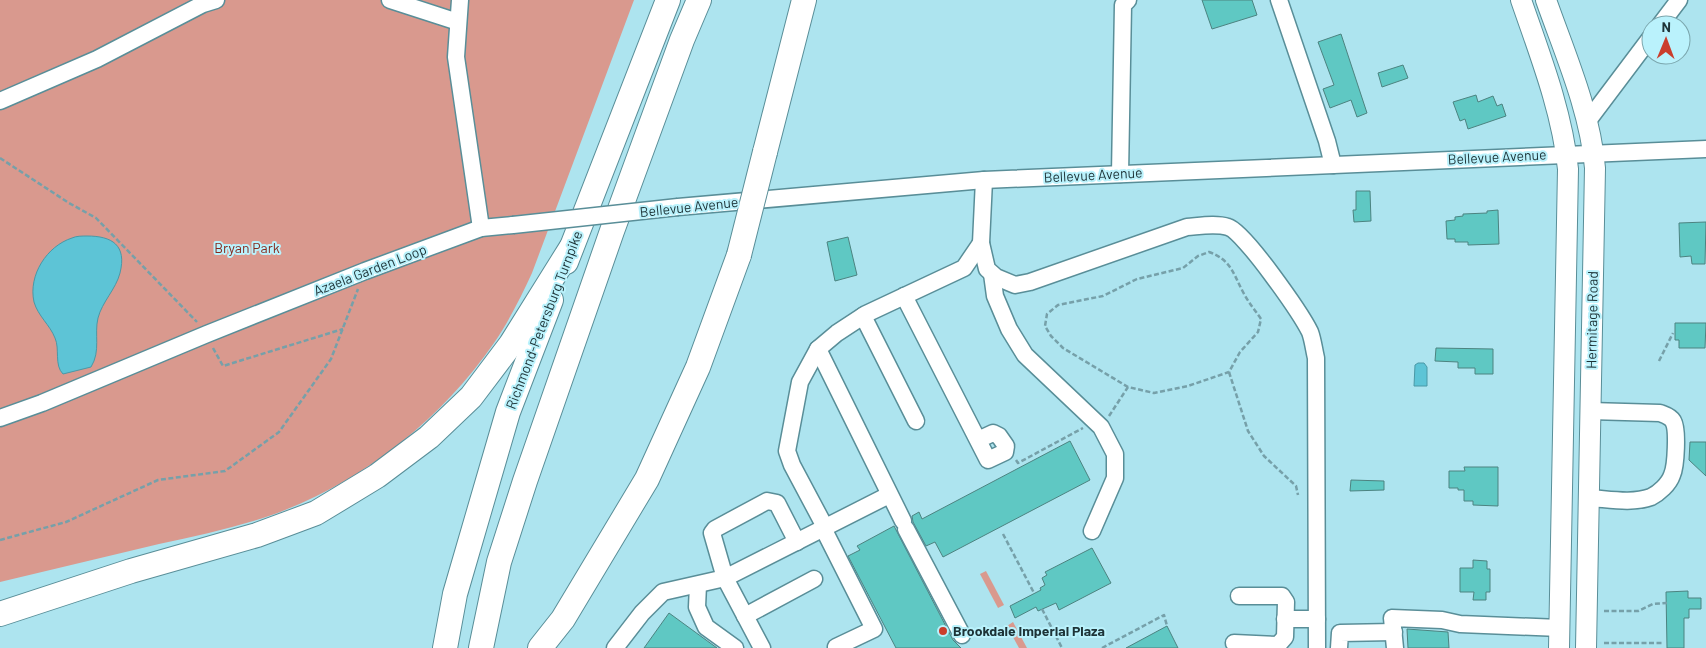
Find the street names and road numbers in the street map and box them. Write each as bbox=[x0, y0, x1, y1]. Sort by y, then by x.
street label: Bellevue Avenue bbox=[1447, 145, 1547, 168]
street label: Bellevue Avenue bbox=[1043, 163, 1143, 186]
street label: Bellevue Avenue bbox=[639, 193, 739, 220]
street label: Richmond-Petersburg Turnpike bbox=[502, 228, 585, 411]
street label: Azaela Garden Loop bbox=[311, 240, 429, 299]
street label: Hermitage Road bbox=[1582, 271, 1601, 369]

